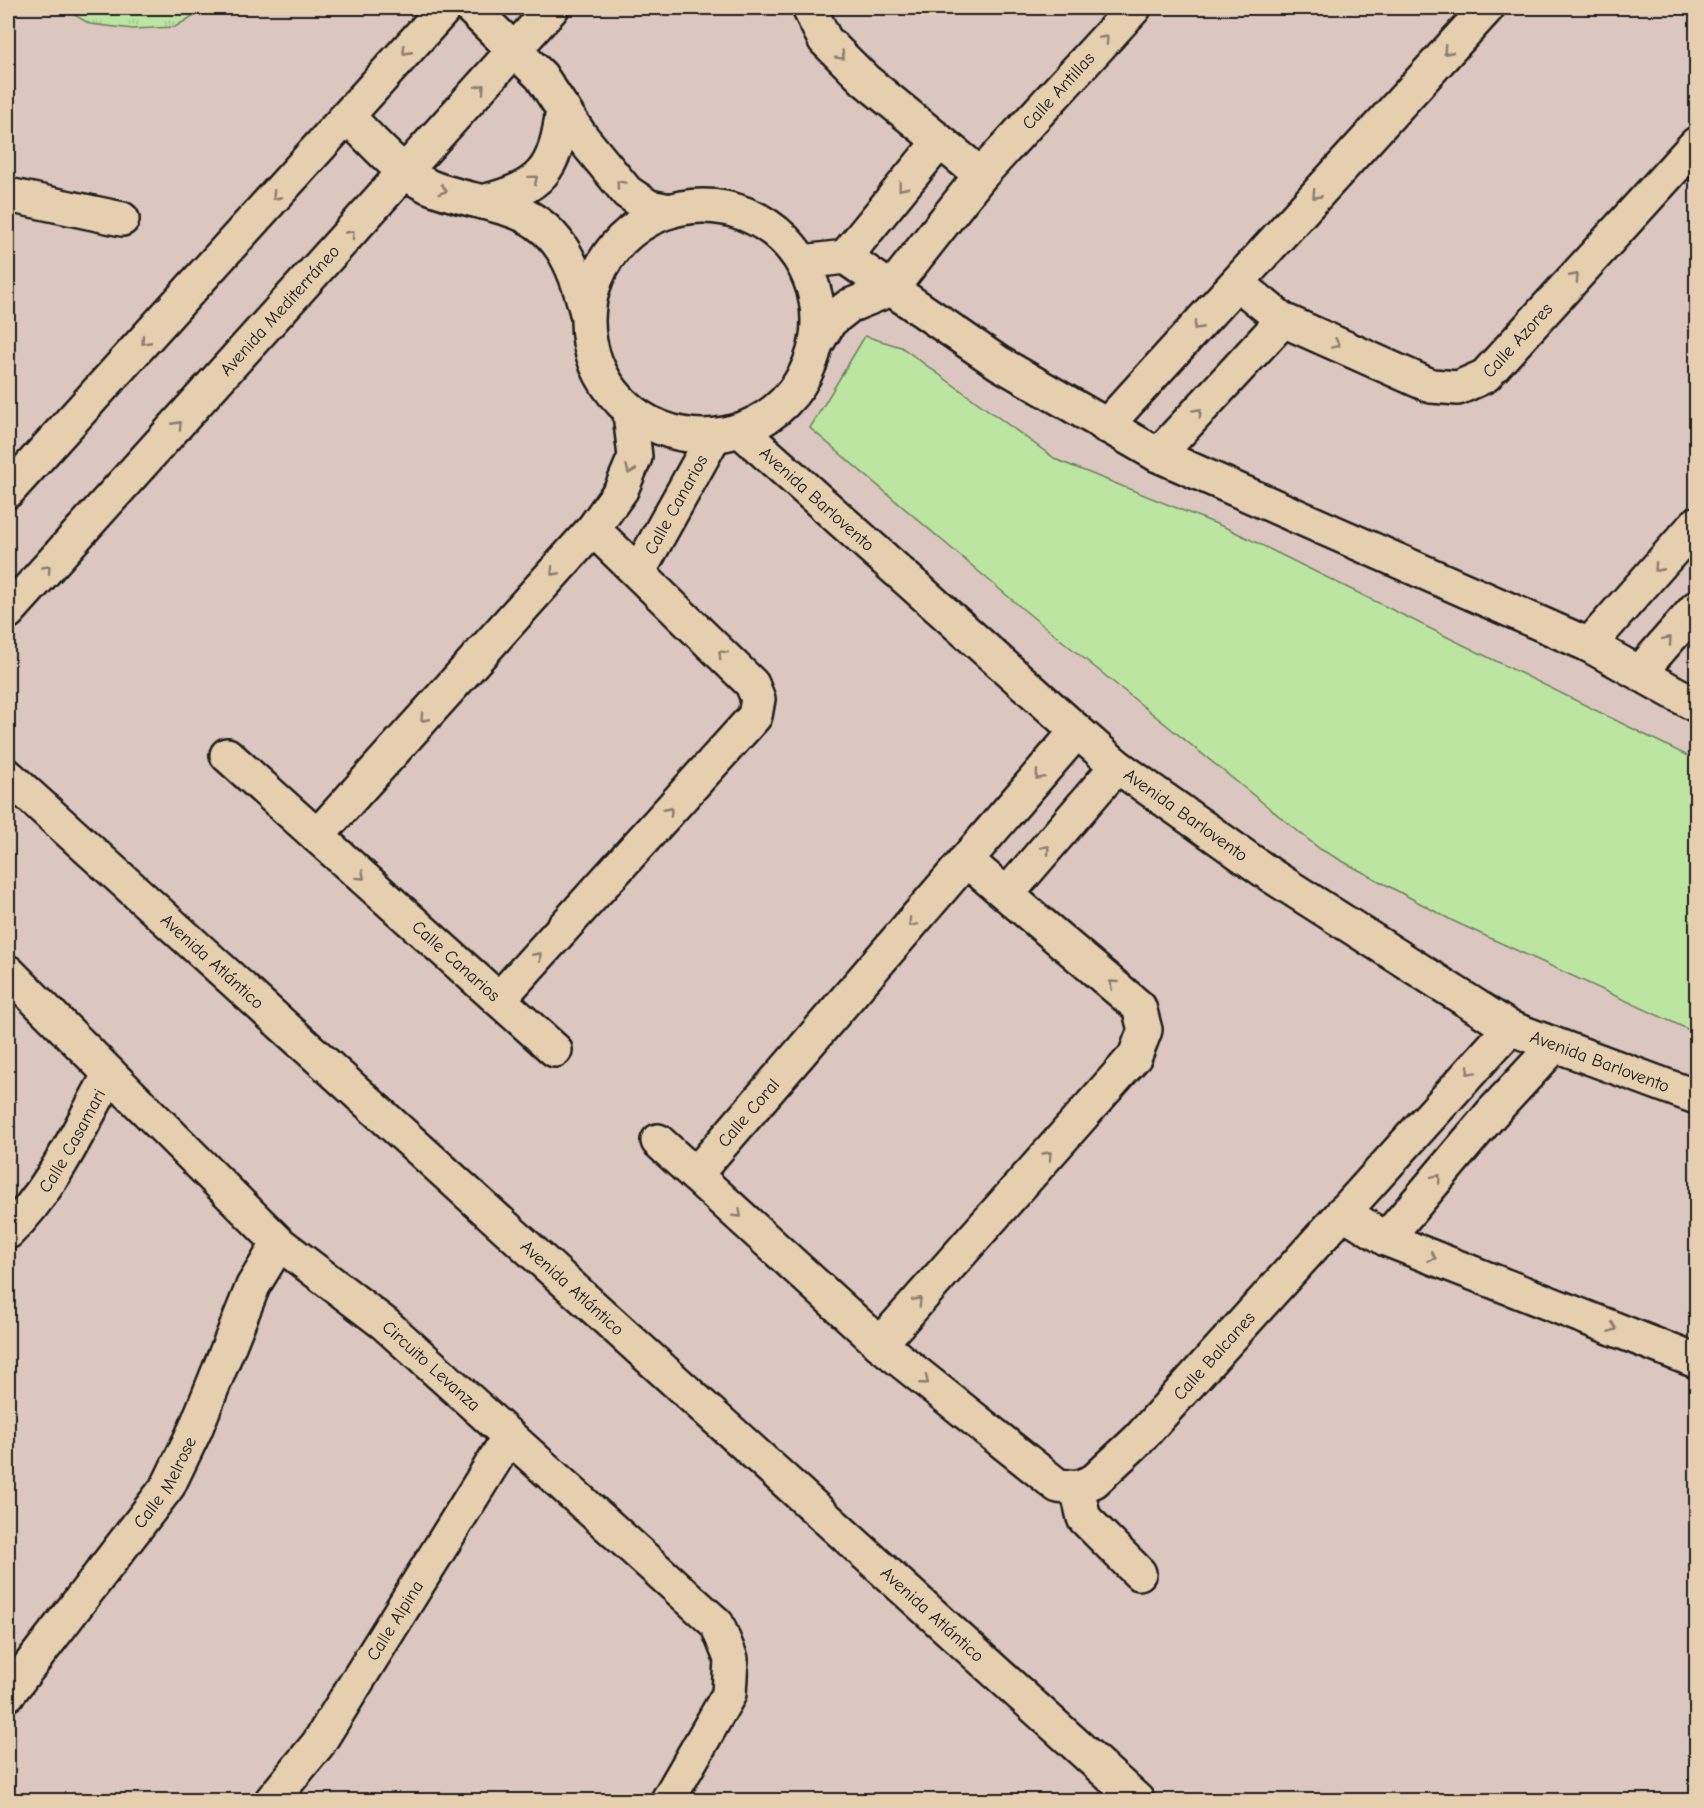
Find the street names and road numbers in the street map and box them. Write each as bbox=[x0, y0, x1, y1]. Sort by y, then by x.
street label: Calle Antillas bbox=[1017, 48, 1099, 134]
street label: Avenida Mediterráneo bbox=[215, 241, 344, 380]
street label: Calle Azores bbox=[1478, 298, 1557, 382]
street label: Avenida Barlovento bbox=[755, 442, 879, 556]
street label: Calle Canarios bbox=[640, 451, 712, 558]
street label: Avenida Barlovento bbox=[1120, 764, 1252, 866]
street label: Avenida Atlántico bbox=[157, 909, 268, 1014]
street label: Calle Canarios bbox=[408, 916, 504, 1006]
street label: Avenida Barlovento bbox=[1527, 1026, 1672, 1097]
street label: Calle Coral bbox=[713, 1074, 784, 1152]
street label: Calle Casamari bbox=[34, 1085, 110, 1197]
street label: Avenida Atlántico bbox=[517, 1236, 628, 1340]
street label: Calle Balcanes bbox=[1169, 1307, 1259, 1404]
street label: Circuito Levanza bbox=[378, 1316, 485, 1415]
street label: Calle Melrose bbox=[129, 1433, 201, 1532]
street label: Avenida Atlántico bbox=[877, 1562, 988, 1667]
street label: Calle Alpina bbox=[362, 1576, 428, 1664]

